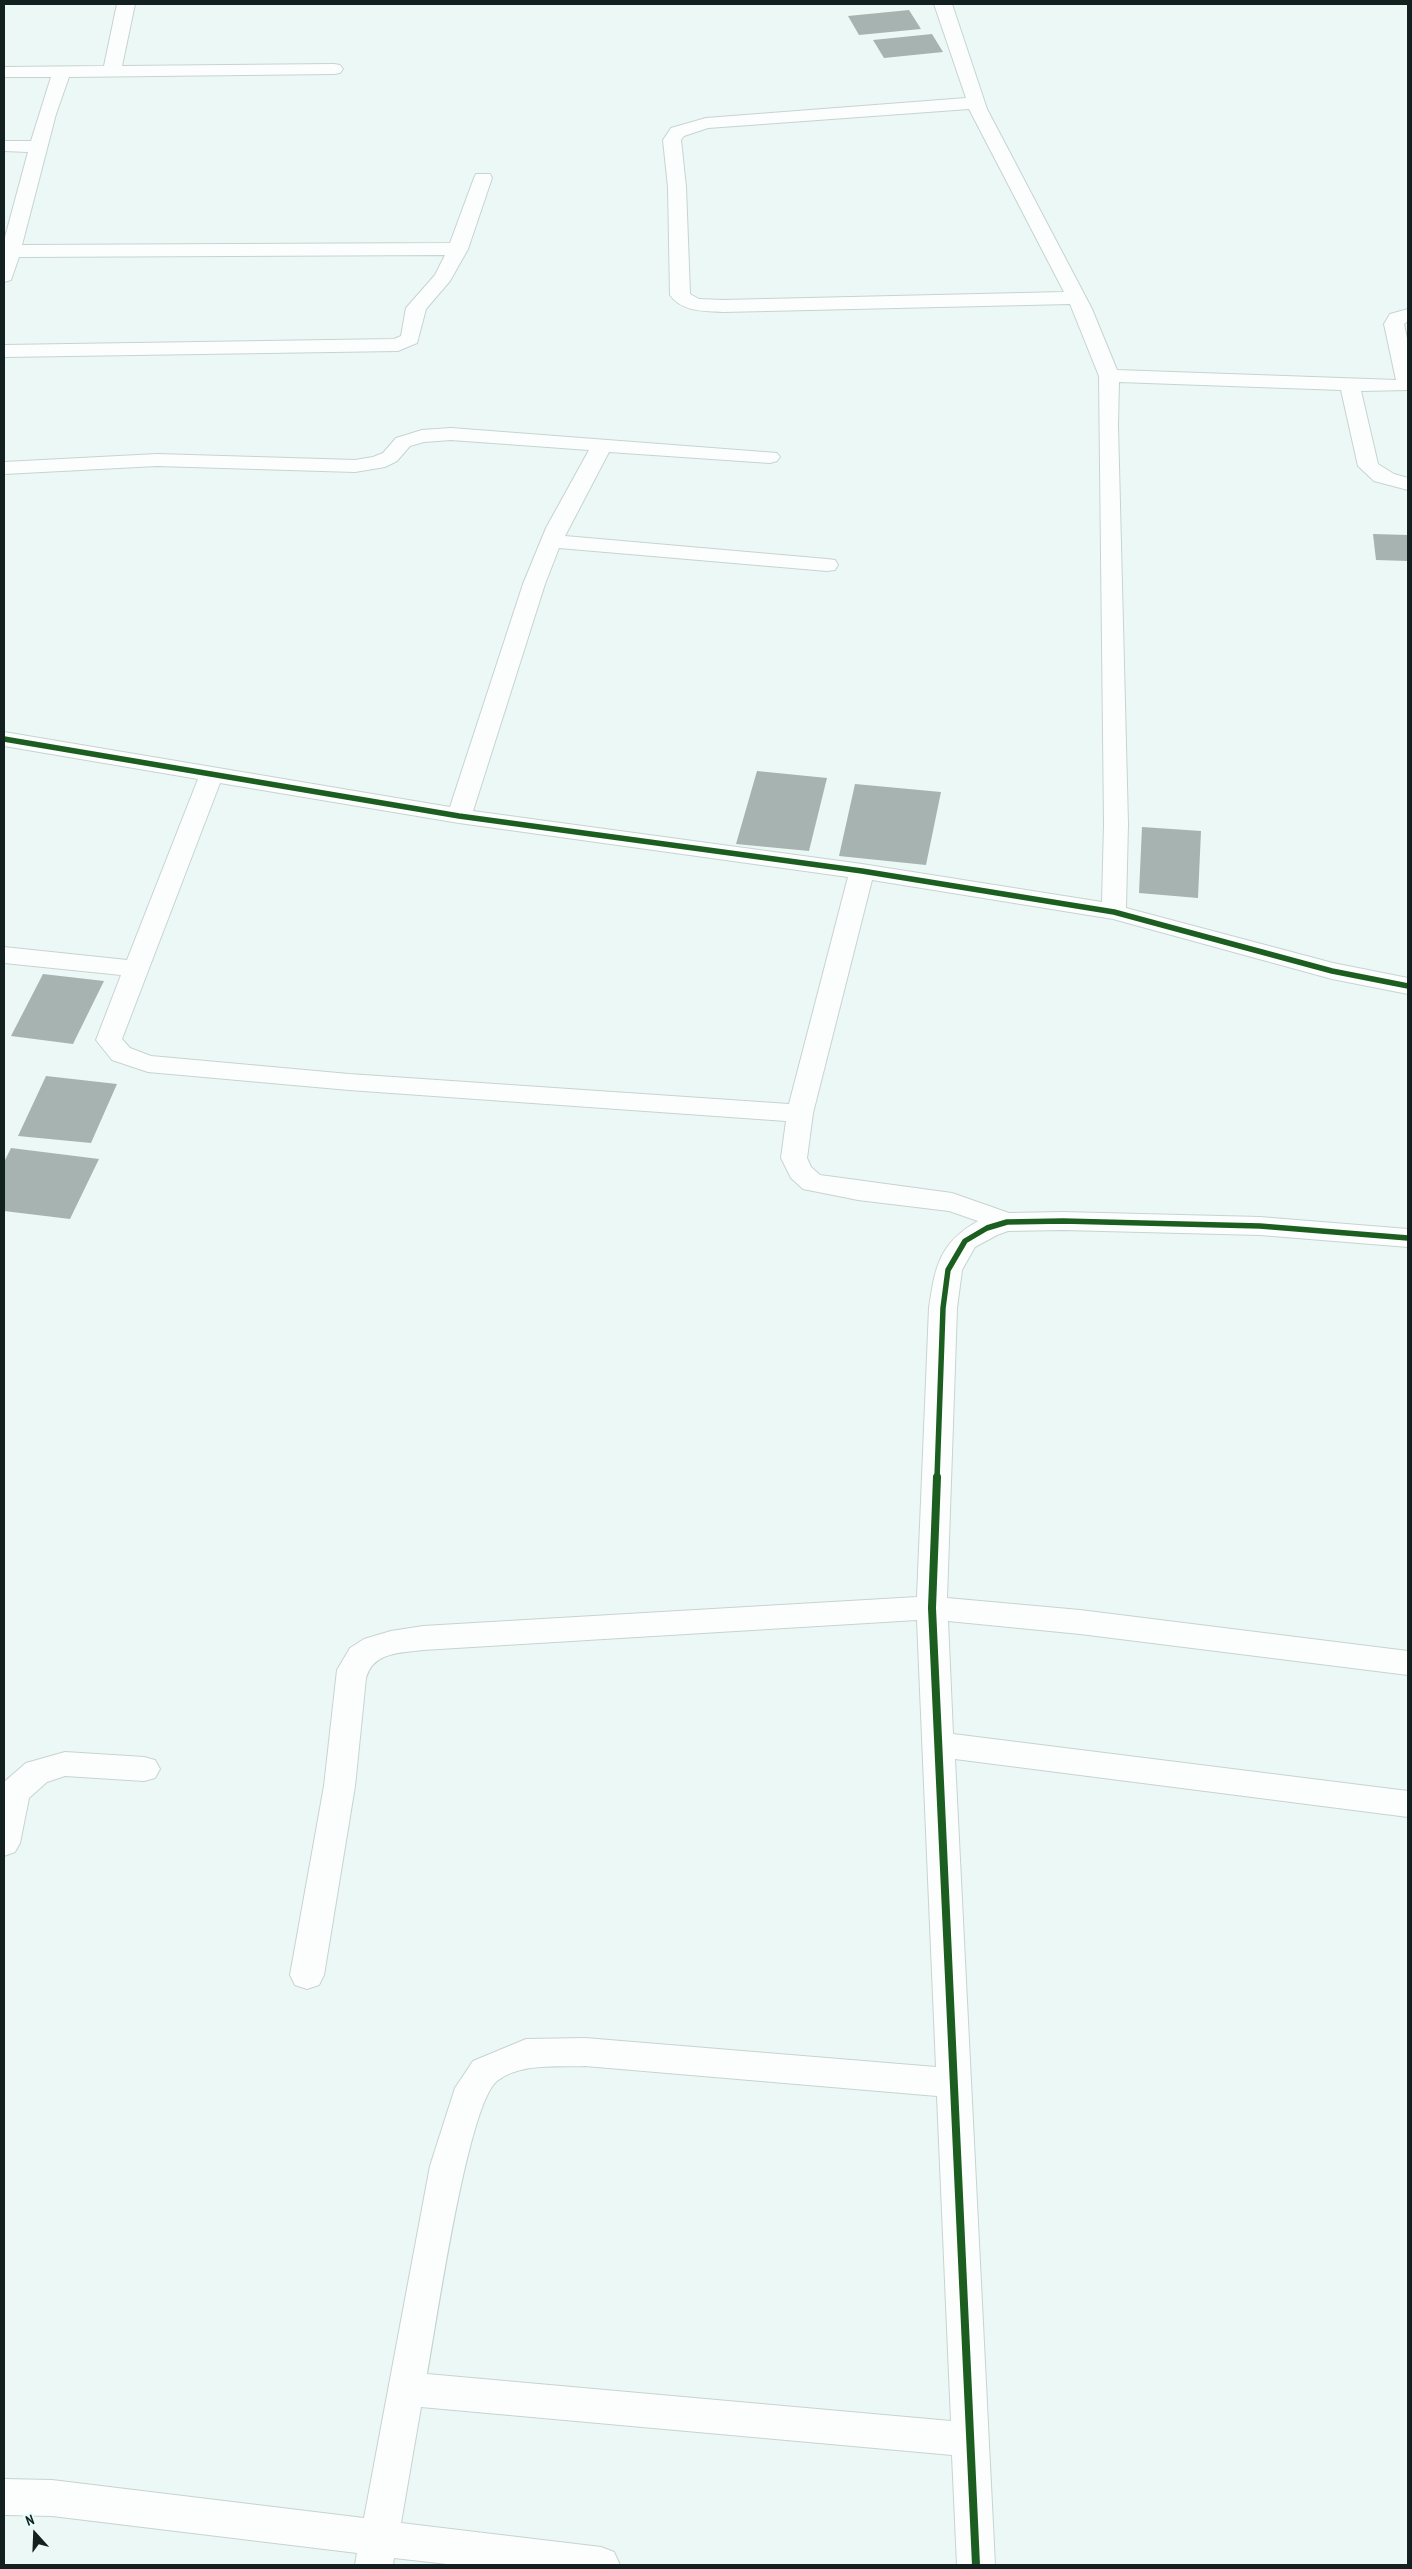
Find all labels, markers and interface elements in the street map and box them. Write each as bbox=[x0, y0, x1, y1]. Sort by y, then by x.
north arrow bbox=[10, 2509, 60, 2559]
text: N bbox=[23, 2510, 37, 2530]

